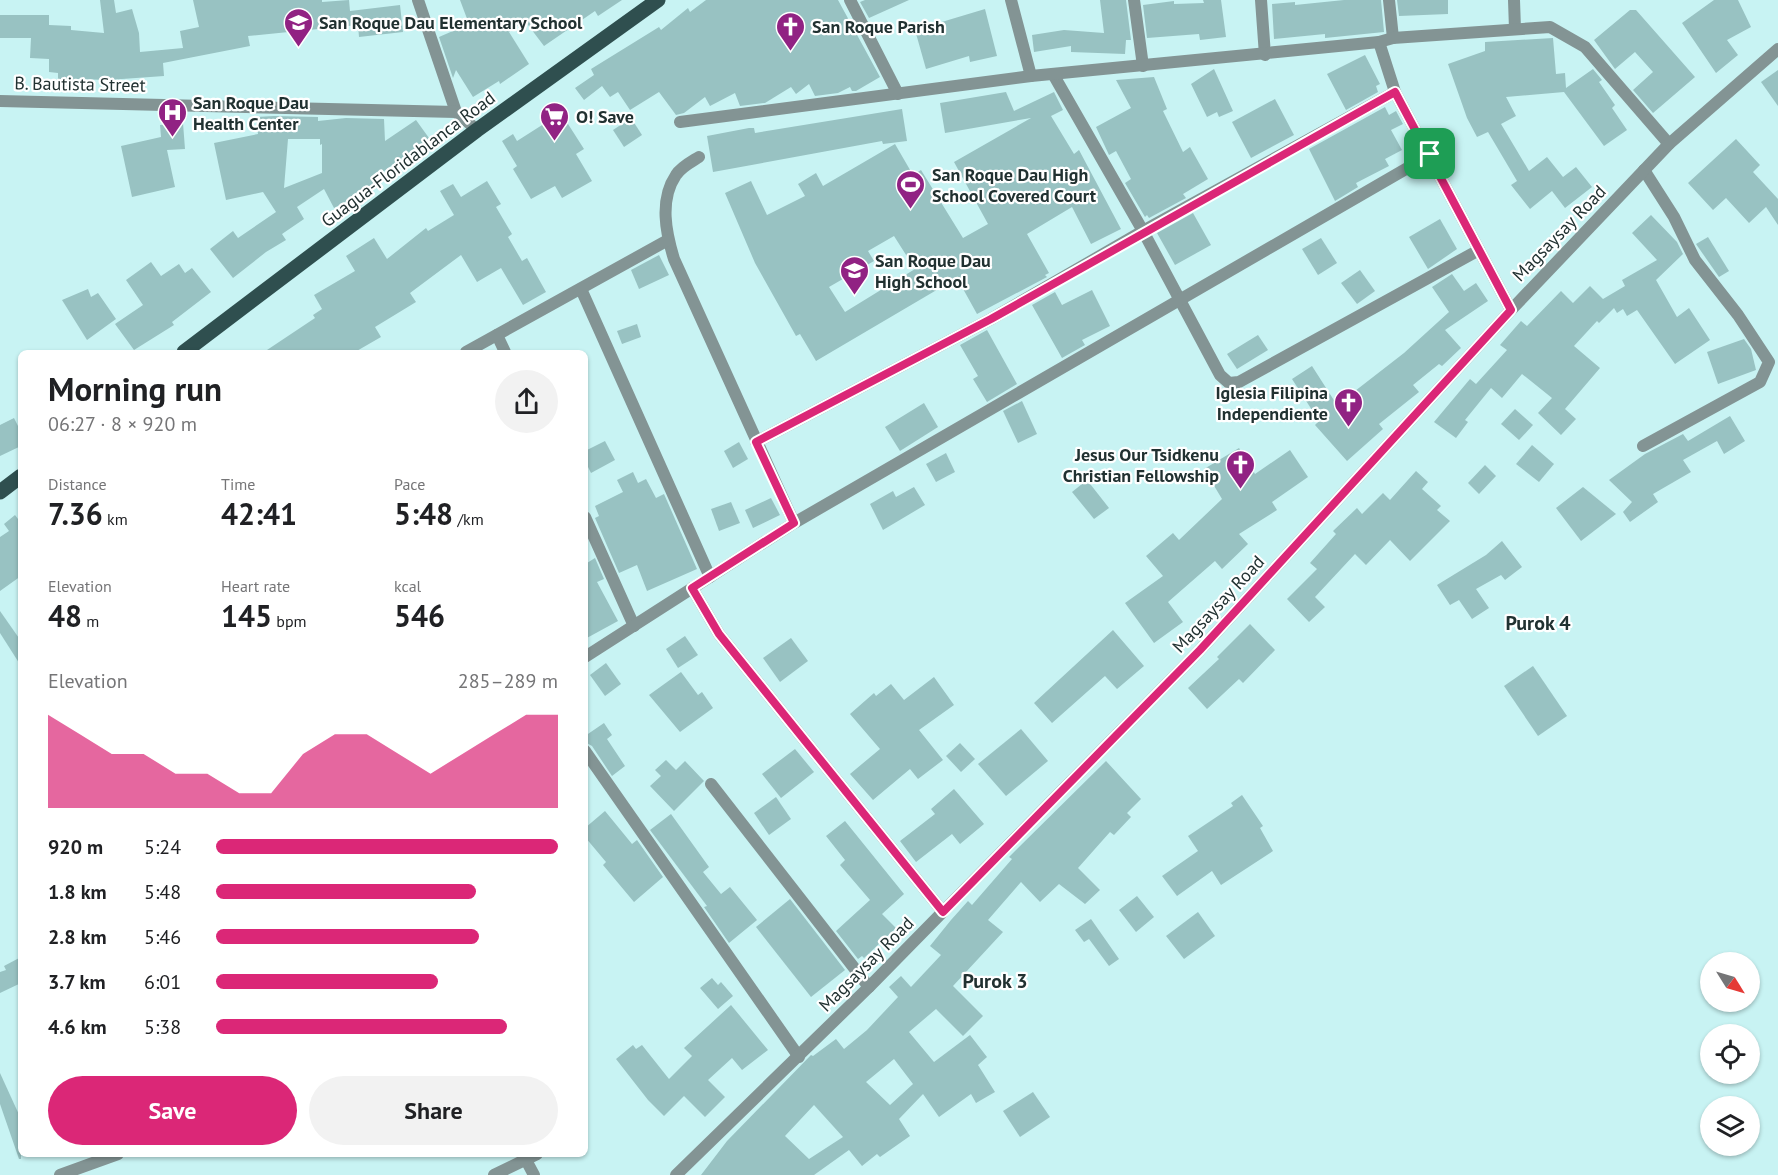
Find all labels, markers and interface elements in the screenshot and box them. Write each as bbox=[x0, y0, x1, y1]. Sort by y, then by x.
school or university icon: San Roque Dau Elementary School bbox=[282, 6, 314, 48]
church icon: San Roque Parish bbox=[775, 10, 807, 52]
place label: San Roque Dau Elementary School bbox=[319, 11, 583, 34]
place label: San Roque Parish bbox=[812, 15, 945, 38]
street label: B. Bautista Street bbox=[14, 71, 146, 97]
street label: Guagua-Floridablanca Road bbox=[316, 86, 500, 232]
place label: San Roque Dau Health Center bbox=[193, 91, 309, 135]
hospital icon: San Roque Dau Health Center bbox=[156, 96, 188, 138]
supermarket icon: O! Save bbox=[539, 100, 571, 142]
place label: O! Save bbox=[576, 105, 634, 128]
pin bbox=[1404, 128, 1455, 179]
icon: arrive bbox=[1413, 137, 1446, 170]
place label: San Roque Dau High School Covered Court bbox=[932, 163, 1097, 207]
sports icon: San Roque Dau High School Covered Court bbox=[895, 168, 927, 210]
street label: Magsaysay Road bbox=[1507, 180, 1611, 286]
place label: San Roque Dau High School bbox=[875, 249, 991, 293]
school or university icon: San Roque Dau High School bbox=[838, 254, 870, 296]
text: Morning run bbox=[48, 367, 222, 410]
button: share bbox=[495, 370, 558, 433]
place label: Iglesia Filipina Independiente bbox=[1215, 381, 1328, 425]
church icon: Iglesia Filipina Independiente bbox=[1333, 386, 1365, 428]
text: 06:27 · 8 × 920 m bbox=[48, 411, 197, 437]
place label: Jesus Our Tsidkenu Christian Fellowship bbox=[1063, 443, 1219, 487]
church icon: Jesus Our Tsidkenu Christian Fellowship bbox=[1224, 448, 1256, 490]
text: Distance bbox=[48, 474, 107, 494]
text: Time bbox=[221, 474, 255, 494]
text: Pace bbox=[394, 474, 425, 494]
text: 7.36 bbox=[48, 494, 103, 533]
text: 42:41 bbox=[221, 494, 297, 533]
text: 5:48 bbox=[394, 494, 453, 533]
text: km bbox=[103, 509, 128, 529]
text: /km bbox=[453, 509, 484, 529]
street label: Magsaysay Road bbox=[1167, 550, 1269, 658]
text: Elevation bbox=[48, 576, 112, 596]
text: Heart rate bbox=[221, 576, 290, 596]
text: kcal bbox=[394, 576, 421, 596]
text: 48 bbox=[48, 596, 82, 635]
text: 145 bbox=[221, 596, 272, 635]
text: 546 bbox=[394, 596, 445, 635]
district label: Purok 4 bbox=[1506, 610, 1571, 636]
text: m bbox=[82, 611, 99, 631]
text: bpm bbox=[272, 611, 307, 631]
text: Elevation bbox=[48, 668, 128, 694]
text: 285–289 m bbox=[458, 668, 558, 694]
text: 920 m bbox=[48, 834, 103, 860]
text: 5:24 bbox=[144, 834, 181, 860]
text: 1.8 km bbox=[48, 879, 107, 905]
text: 5:48 bbox=[144, 879, 181, 905]
street label: Magsaysay Road bbox=[814, 912, 918, 1016]
text: 2.8 km bbox=[48, 924, 107, 950]
text: 5:46 bbox=[144, 924, 181, 950]
north arrow bbox=[1700, 952, 1760, 1012]
map controls bbox=[1700, 952, 1760, 1156]
district label: Purok 3 bbox=[963, 968, 1028, 994]
text: 3.7 km bbox=[48, 969, 106, 995]
text: 6:01 bbox=[144, 969, 181, 995]
text: 4.6 km bbox=[48, 1014, 107, 1040]
text: 5:38 bbox=[144, 1014, 181, 1040]
button: locate bbox=[1700, 1024, 1760, 1084]
button: Save bbox=[48, 1076, 297, 1145]
button: Share bbox=[309, 1076, 558, 1145]
button: layers bbox=[1700, 1096, 1760, 1156]

